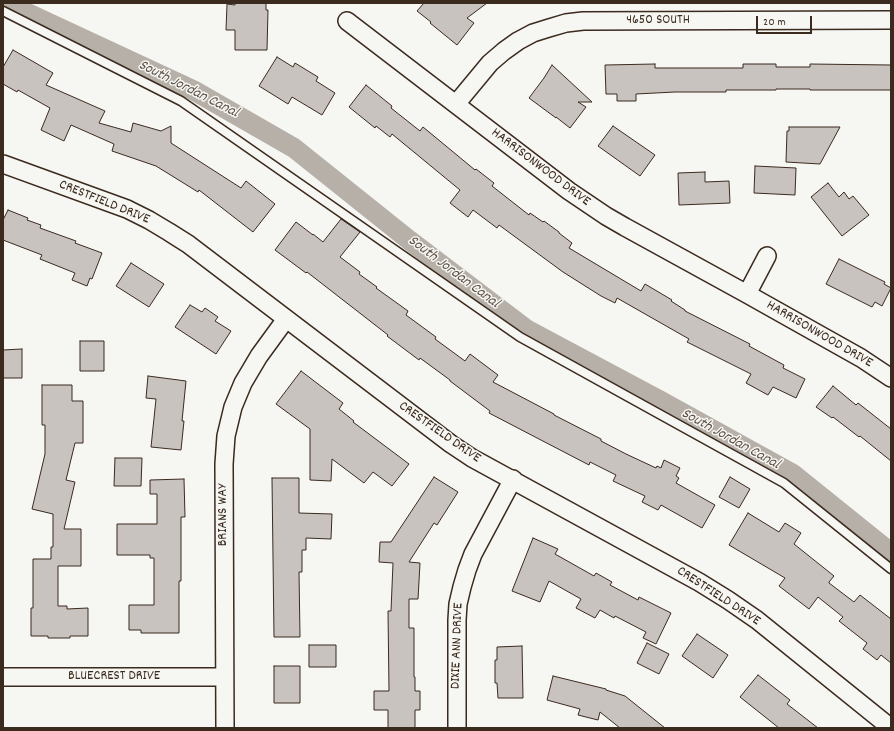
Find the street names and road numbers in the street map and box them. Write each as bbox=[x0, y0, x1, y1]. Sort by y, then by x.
street label: 4650 SOUTH bbox=[626, 13, 690, 29]
street label: HARRISONWOOD DRIVE bbox=[487, 125, 593, 211]
street label: CRESTFIELD DRIVE bbox=[56, 177, 152, 229]
street label: HARRISONWOOD DRIVE bbox=[763, 298, 875, 372]
street label: CRESTFIELD DRIVE bbox=[395, 398, 483, 468]
street label: BRIANS WAY bbox=[216, 484, 232, 546]
street label: CRESTFIELD DRIVE bbox=[673, 564, 763, 630]
street label: DIXIE ANN DRIVE bbox=[448, 602, 468, 690]
street label: BLUECREST DRIVE bbox=[68, 669, 160, 685]

